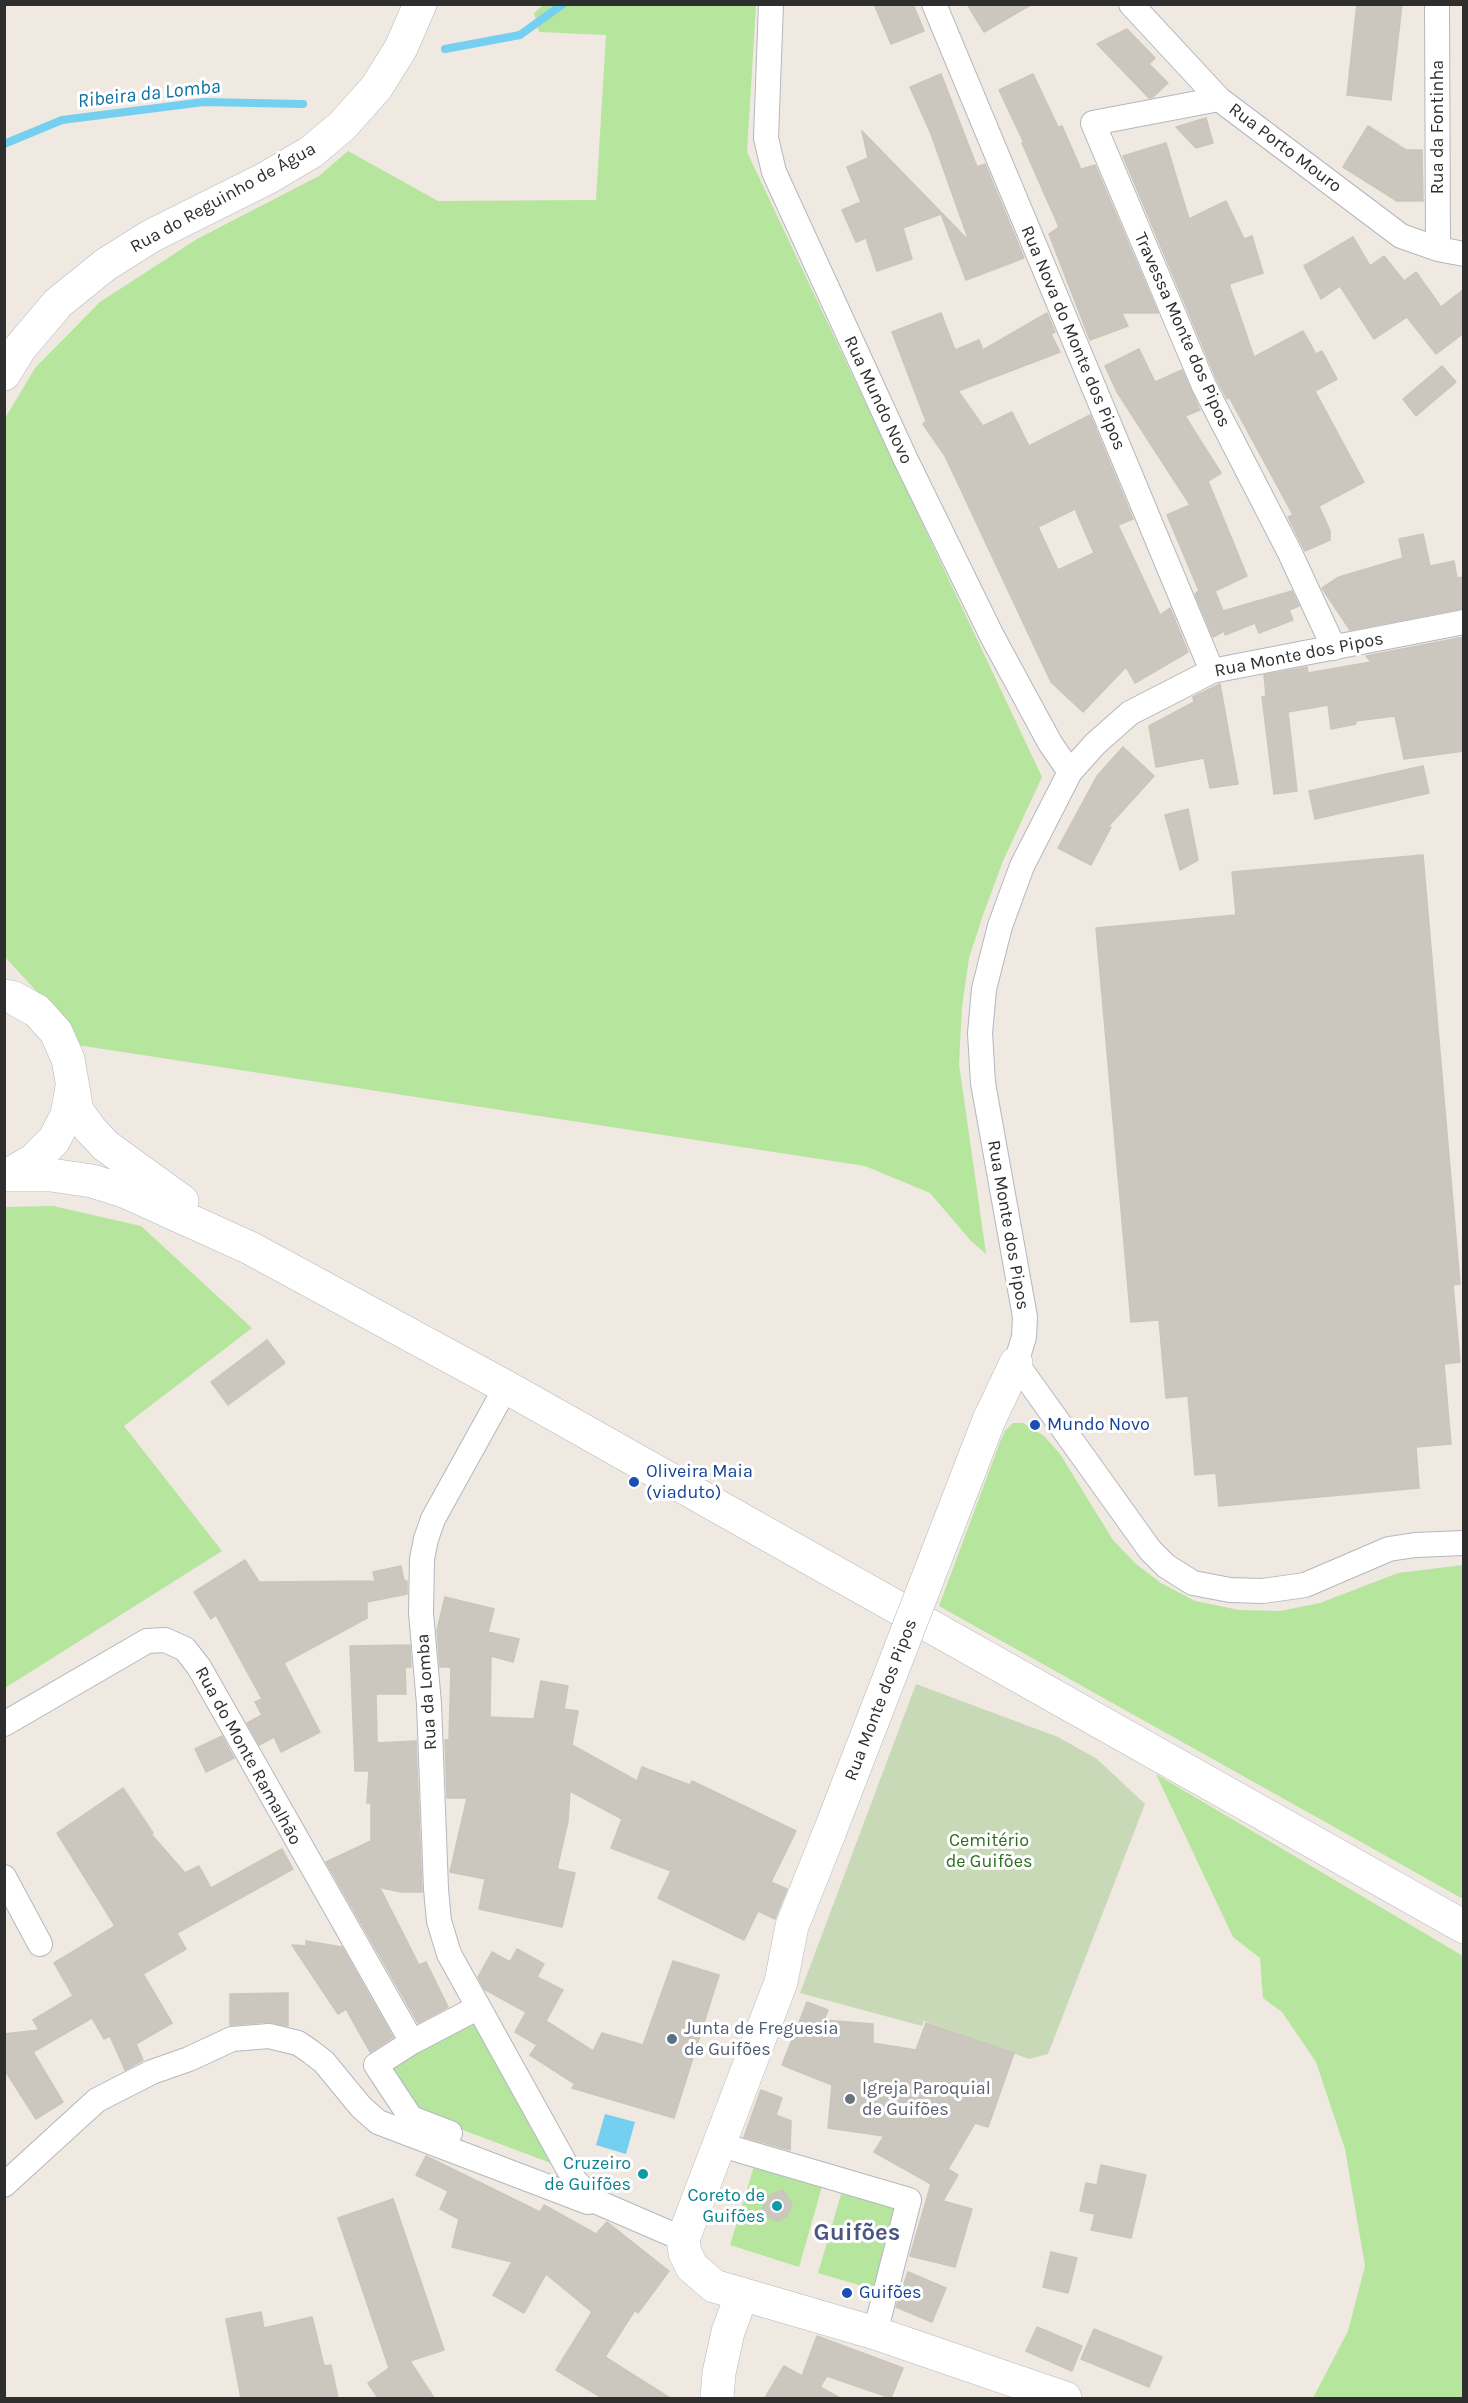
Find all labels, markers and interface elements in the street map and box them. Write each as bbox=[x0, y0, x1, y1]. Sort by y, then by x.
street label: Rua da Fontinha bbox=[1427, 60, 1449, 194]
water label: Ribeira da Lomba bbox=[76, 75, 222, 113]
street label: Rua Porto Mouro bbox=[1224, 99, 1346, 197]
street label: Rua do Reguinho de Água bbox=[126, 138, 320, 258]
street label: Rua Nova do Monte dos Pipos bbox=[1016, 222, 1130, 454]
street label: Travessa Monte dos Pipos bbox=[1129, 229, 1235, 431]
street label: Rua Mundo Novo bbox=[839, 332, 917, 468]
street label: Rua Monte dos Pipos bbox=[1213, 628, 1385, 682]
street label: Rua Monte dos Pipos bbox=[982, 1139, 1034, 1311]
place label: Mundo Novo bbox=[1047, 1414, 1150, 1436]
marker: Mundo Novo bbox=[1028, 1418, 1042, 1432]
place label: Oliveira Maia (viaduto) bbox=[646, 1461, 753, 1504]
marker: Oliveira Maia (viaduto) bbox=[627, 1475, 641, 1489]
street label: Rua Monte dos Pipos bbox=[840, 1616, 922, 1784]
street label: Rua da Lomba bbox=[412, 1633, 442, 1751]
street label: Rua do Monte Ramalhão bbox=[190, 1663, 306, 1849]
park label: Cemitério de Guifões bbox=[946, 1830, 1032, 1872]
place label: Junta de Freguesia de Guifões bbox=[684, 2018, 838, 2060]
marker: Junta de Freguesia de Guifões bbox=[665, 2032, 679, 2046]
place label: Igreja Paroquial de Guifões bbox=[862, 2078, 991, 2120]
marker: Igreja Paroquial de Guifões bbox=[843, 2092, 857, 2106]
place label: Cruzeiro de Guifões bbox=[544, 2153, 631, 2196]
marker: Cruzeiro de Guifões bbox=[636, 2167, 650, 2181]
place label: Coreto de Guifões bbox=[688, 2185, 765, 2228]
marker: Coreto de Guifões bbox=[770, 2199, 784, 2213]
district label: Guifões bbox=[814, 2219, 900, 2247]
place label: Guifões bbox=[859, 2282, 922, 2304]
marker: Guifões bbox=[840, 2286, 854, 2300]

